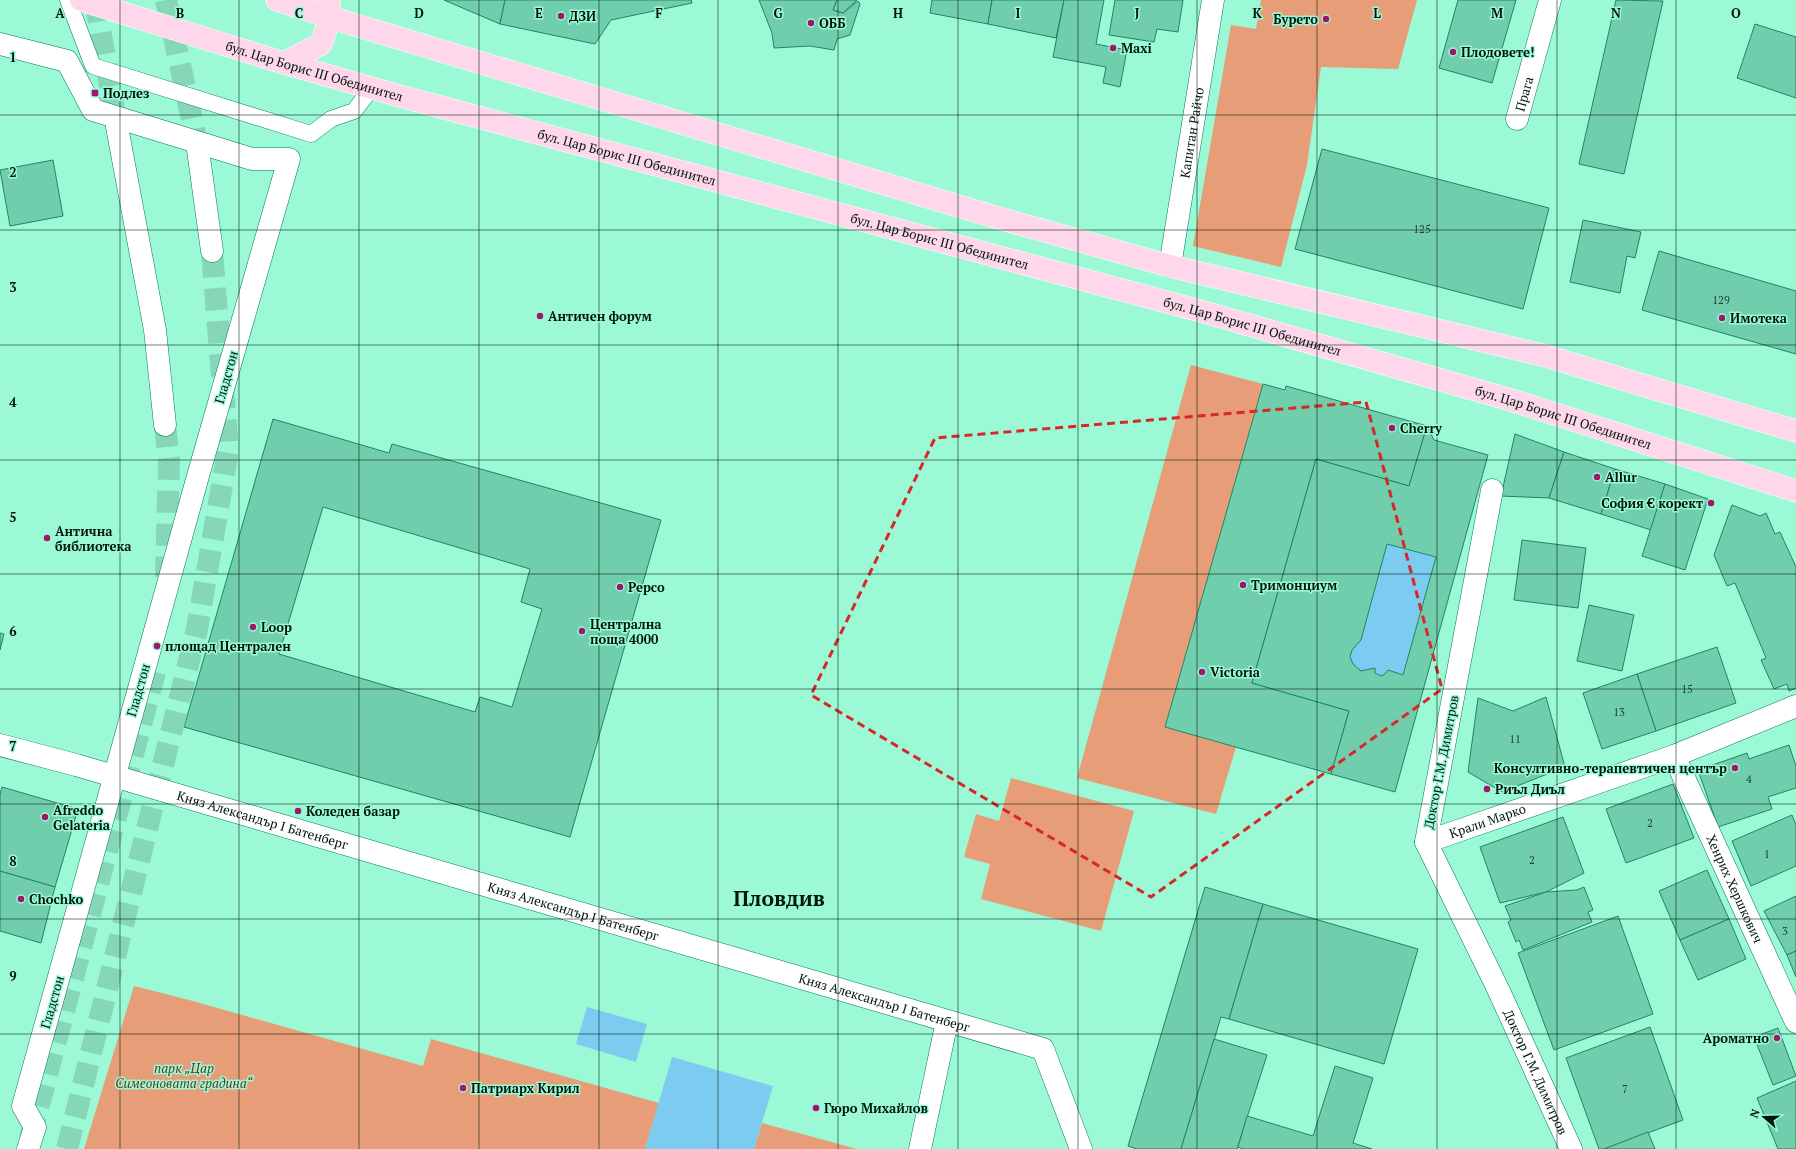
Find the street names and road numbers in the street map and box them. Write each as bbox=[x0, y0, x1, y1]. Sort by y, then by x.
street label: бул. Цар Борис III Обединител bbox=[224, 36, 405, 105]
street label: Прага bbox=[1511, 74, 1537, 113]
street label: Капитан Райчо bbox=[1175, 86, 1208, 179]
street label: бул. Цар Борис III Обединител bbox=[536, 124, 718, 190]
street label: бул. Цар Борис III Обединител bbox=[849, 208, 1031, 274]
street label: бул. Цар Борис III Обединител bbox=[1162, 293, 1343, 360]
street label: Гладстон bbox=[210, 348, 242, 406]
street label: бул. Цар Борис III Обединител bbox=[1473, 381, 1654, 453]
street label: Гладстон bbox=[122, 661, 154, 719]
street label: Доктор Г.М. Димитров bbox=[1419, 694, 1463, 830]
street label: Княз Александър I Батенберг bbox=[175, 786, 351, 854]
street label: Крали Марко bbox=[1447, 799, 1528, 842]
street label: Хенрих Хершкович bbox=[1702, 832, 1767, 946]
street label: Княз Александър I Батенберг bbox=[486, 877, 661, 945]
street label: Княз Александър I Батенберг bbox=[797, 969, 972, 1036]
street label: Гладстон bbox=[36, 973, 68, 1031]
street label: Доктор Г.М. Димитров bbox=[1499, 1006, 1572, 1138]

